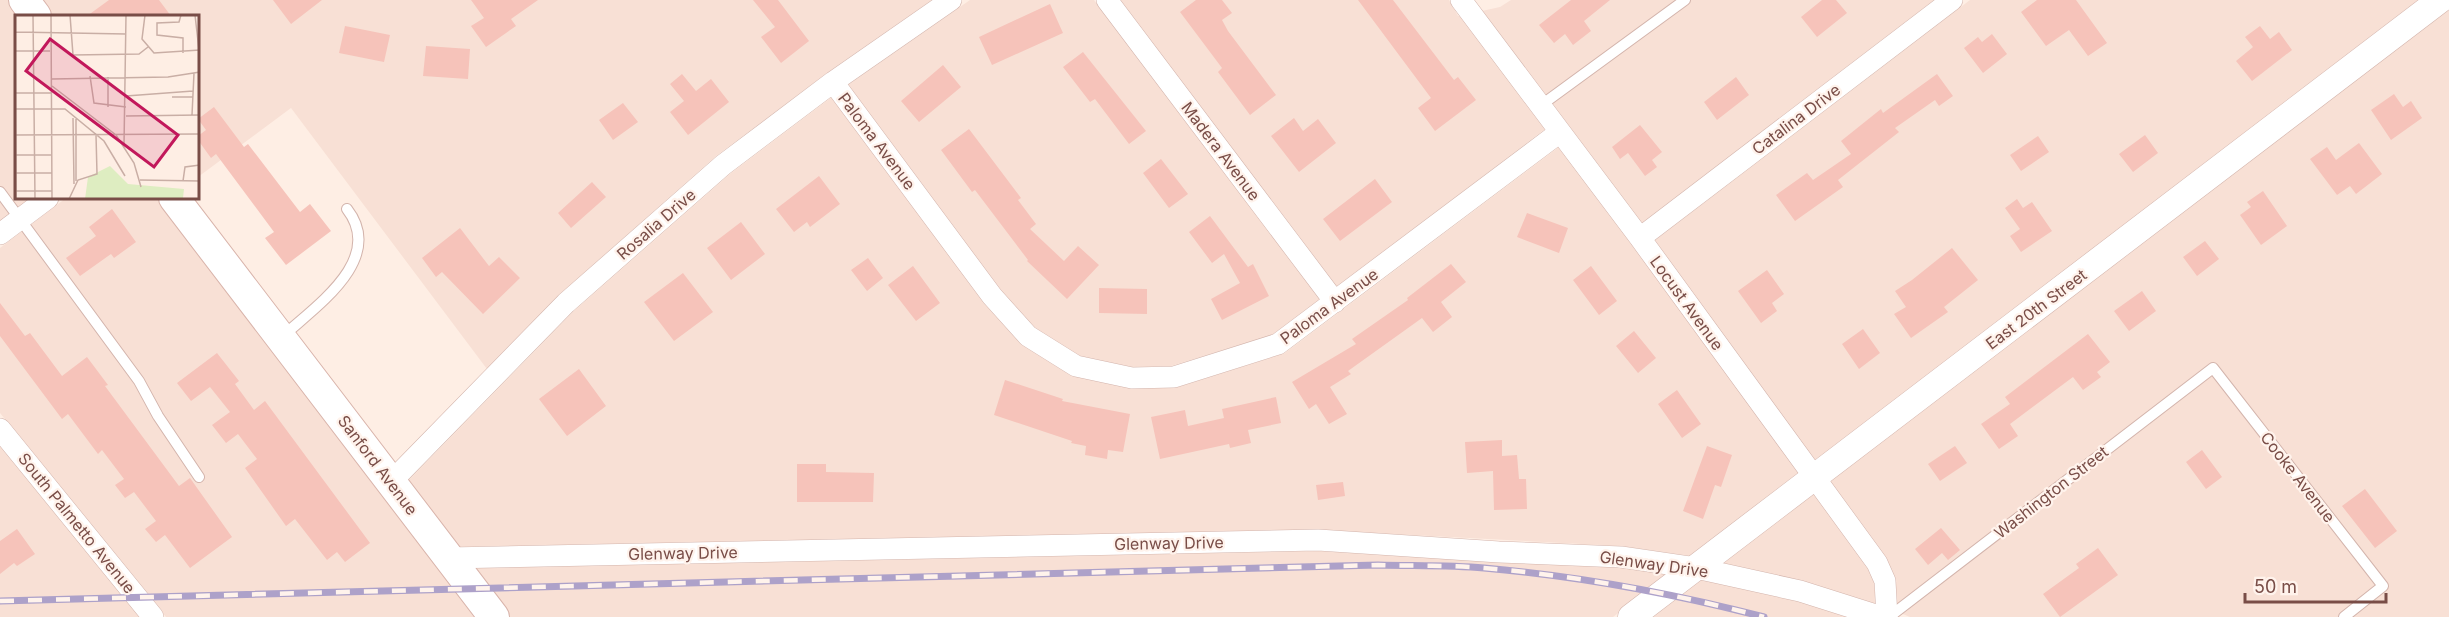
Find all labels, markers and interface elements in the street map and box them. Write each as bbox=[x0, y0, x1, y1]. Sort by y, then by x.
inset map bbox=[15, 15, 200, 200]
street label: Catalina Drive bbox=[1748, 79, 1844, 159]
street label: Paloma Avenue bbox=[834, 89, 920, 193]
street label: Madera Avenue bbox=[1177, 98, 1265, 204]
street label: Rosalia Drive bbox=[612, 184, 700, 264]
street label: Locust Avenue bbox=[1646, 252, 1728, 354]
street label: Paloma Avenue bbox=[1276, 264, 1382, 348]
street label: East 20th Street bbox=[1982, 265, 2090, 353]
street label: Sanford Avenue bbox=[334, 411, 422, 519]
street label: Cooke Avenue bbox=[2256, 428, 2340, 526]
street label: Washington Street bbox=[1990, 441, 2112, 543]
street label: South Palmetto Avenue bbox=[14, 449, 140, 597]
street label: Glenway Drive bbox=[1114, 532, 1224, 554]
street label: Glenway Drive bbox=[628, 542, 738, 564]
street label: Glenway Drive bbox=[1598, 546, 1710, 582]
scale bar bbox=[2245, 566, 2386, 604]
text: 50 m bbox=[2254, 576, 2297, 597]

